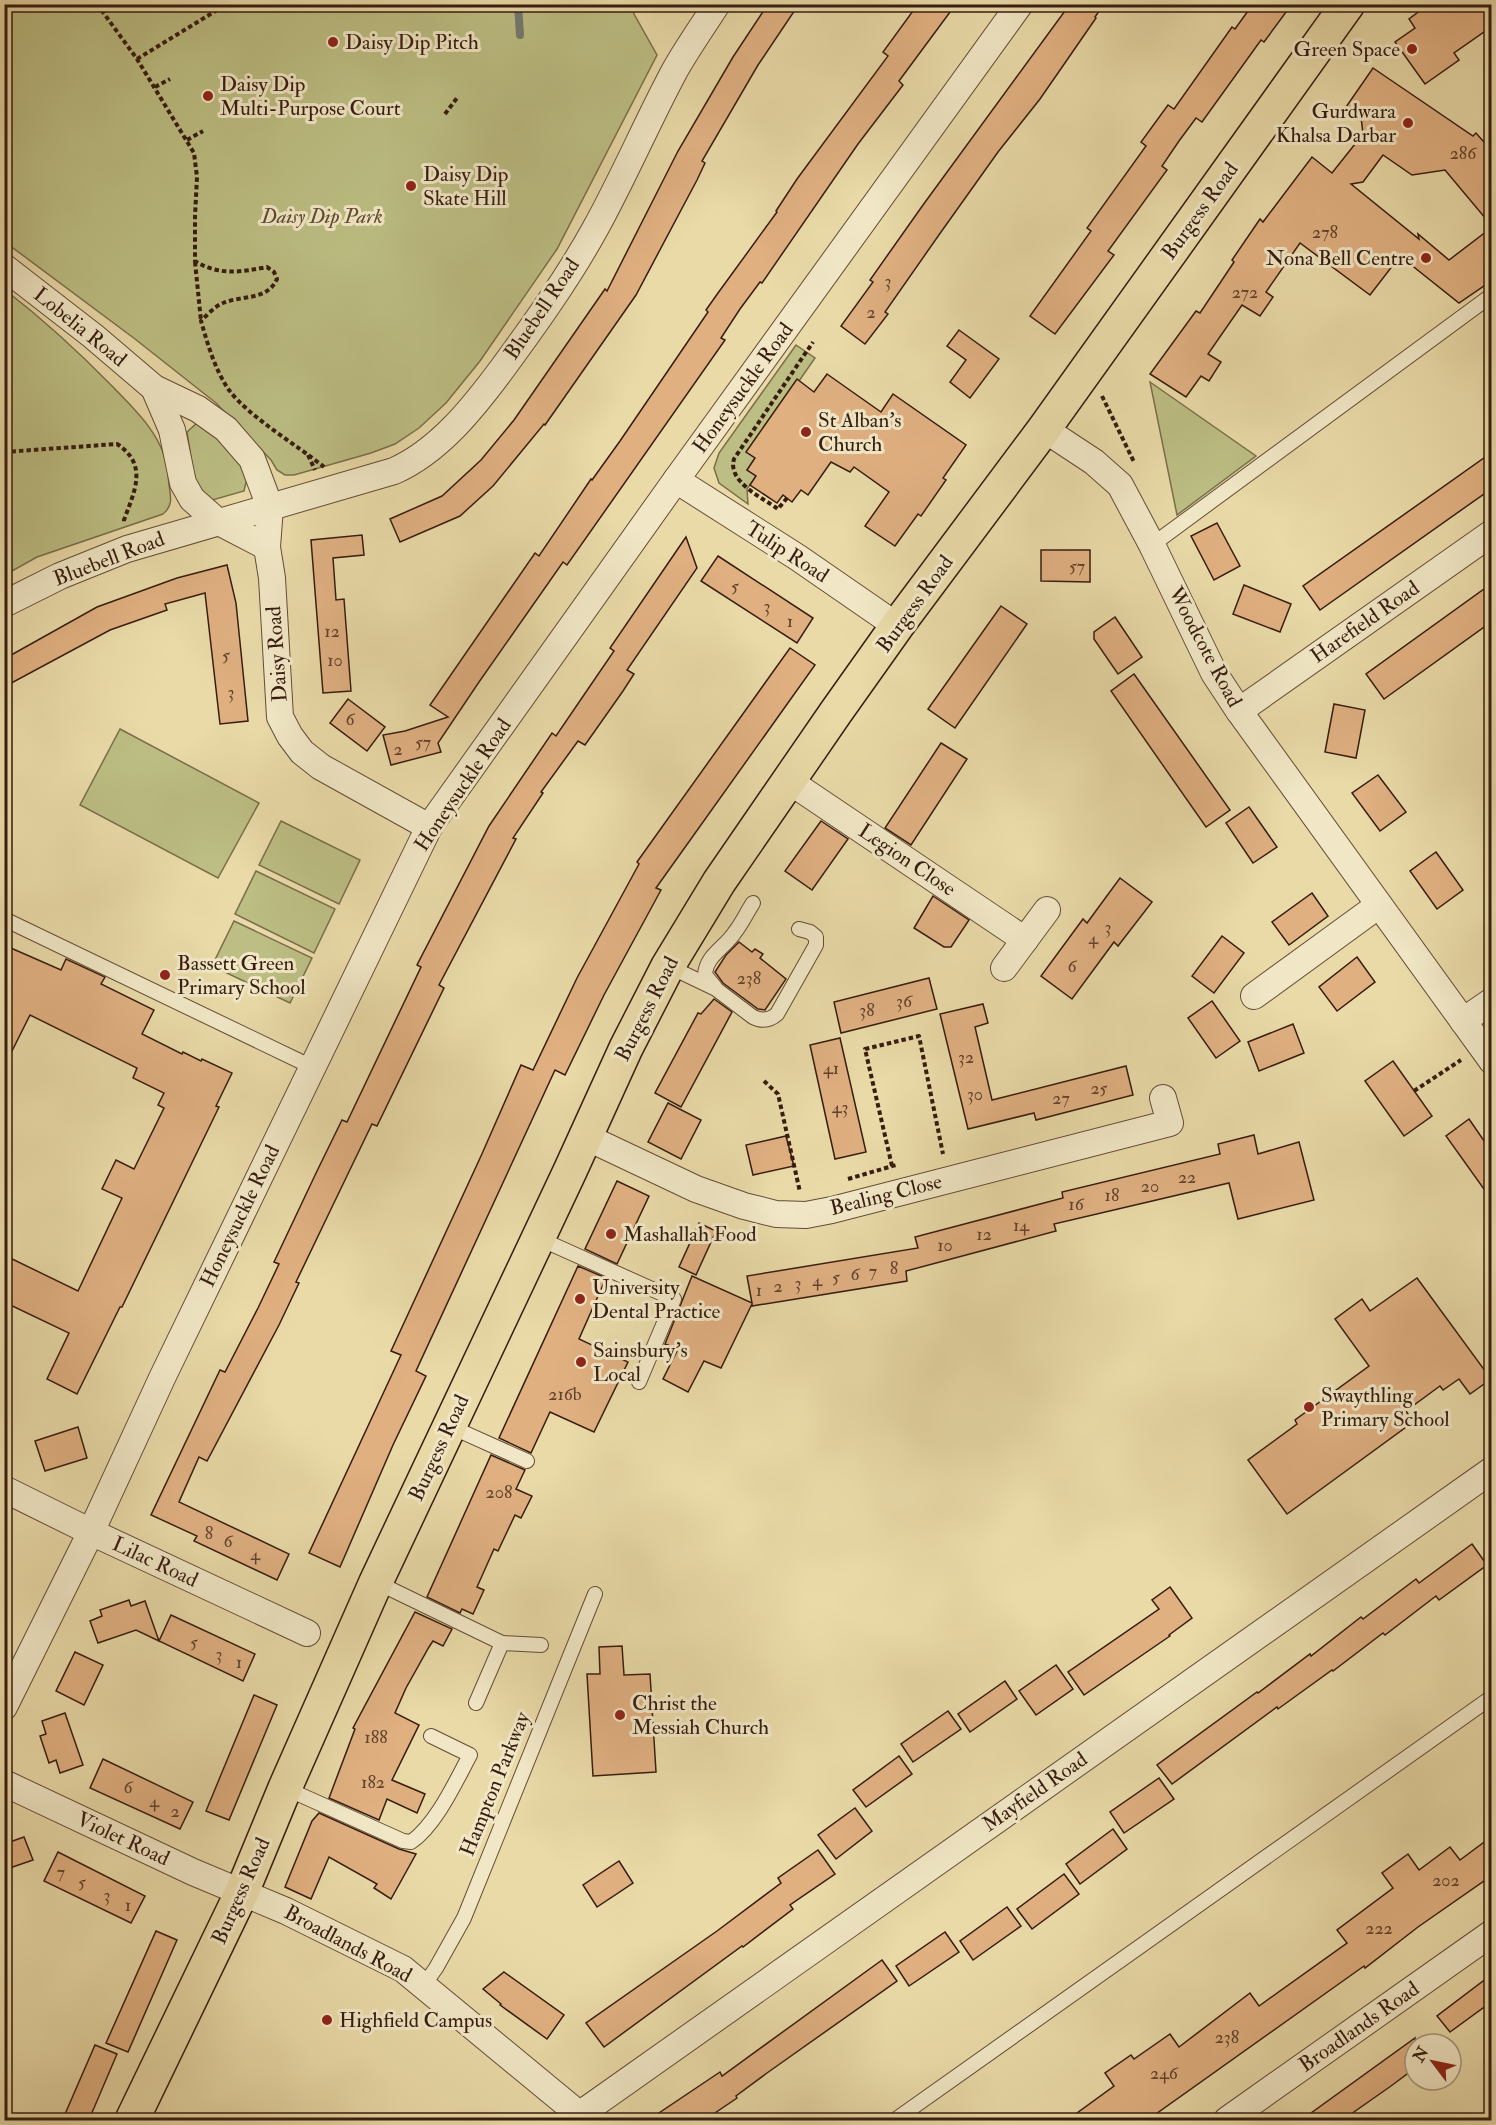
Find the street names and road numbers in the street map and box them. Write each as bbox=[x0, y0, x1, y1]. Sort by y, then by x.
street label: Burgess Road bbox=[1156, 156, 1245, 265]
street label: Bluebell Road bbox=[498, 252, 586, 365]
street label: Lobelia Road bbox=[28, 281, 133, 373]
street label: Honeysuckle Road bbox=[687, 317, 800, 459]
street label: Tulip Road bbox=[740, 515, 834, 589]
street label: Bluebell Road bbox=[50, 525, 169, 593]
street label: Burgess Road bbox=[871, 549, 960, 658]
street label: Harefield Road bbox=[1305, 574, 1425, 669]
street label: Woodcote Road bbox=[1162, 581, 1248, 712]
street label: Daisy Road bbox=[260, 604, 294, 703]
street label: Honeysuckle Road bbox=[409, 713, 518, 857]
street label: Legion Close bbox=[853, 818, 961, 903]
street label: Burgess Road bbox=[609, 951, 685, 1066]
street label: Honeysuckle Road bbox=[194, 1140, 286, 1292]
street label: Bealing Close bbox=[827, 1168, 945, 1222]
street label: Burgess Road bbox=[403, 1390, 476, 1505]
street label: Lilac Road bbox=[108, 1530, 203, 1594]
street label: Hampton Parkway bbox=[454, 1707, 537, 1860]
street label: Mayfield Road bbox=[977, 1746, 1093, 1838]
street label: Violet Road bbox=[72, 1806, 174, 1873]
street label: Burgess Road bbox=[205, 1833, 277, 1949]
street label: Broadlands Road bbox=[279, 1899, 417, 1989]
street label: Broadlands Road bbox=[1293, 1975, 1425, 2079]

